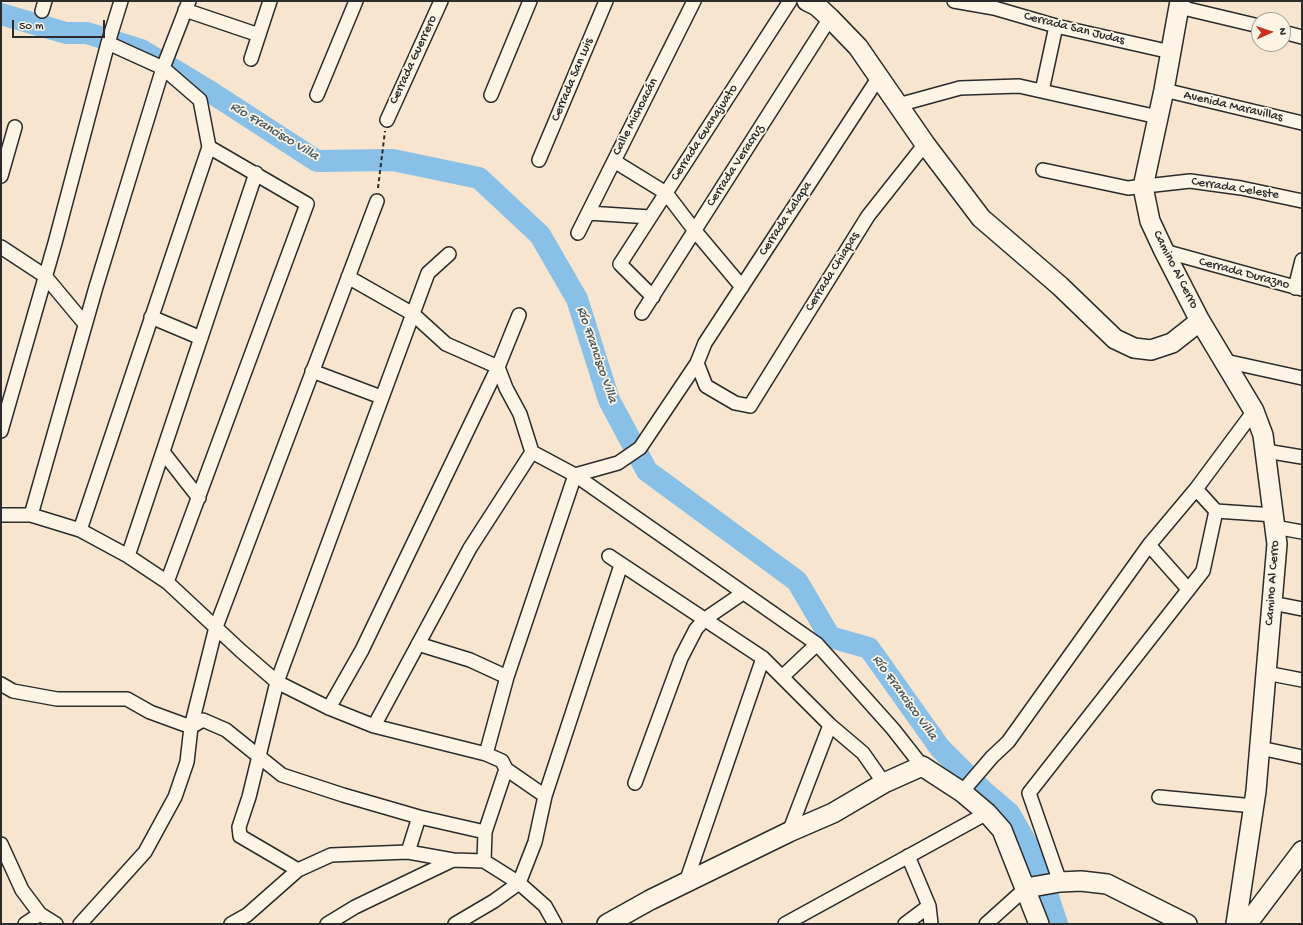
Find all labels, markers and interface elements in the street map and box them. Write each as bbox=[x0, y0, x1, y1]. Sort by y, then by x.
street label: Cerrada San Judas bbox=[1022, 9, 1126, 49]
scale bar bbox=[14, 12, 107, 38]
north arrow bbox=[1251, 12, 1291, 52]
street label: Cerrada Guerrero bbox=[387, 13, 441, 107]
text: 50 m bbox=[19, 20, 44, 34]
text: N bbox=[1276, 28, 1288, 35]
street label: Cerrada San Luis bbox=[548, 36, 598, 124]
street label: Calle Michoacán bbox=[610, 76, 662, 158]
street label: Cerrada Guanajuato bbox=[668, 82, 742, 184]
street label: Avenida Maravillas bbox=[1182, 88, 1284, 126]
water label: Río Francisco Villa bbox=[227, 99, 321, 165]
street label: Cerrada Veracruz bbox=[704, 122, 768, 210]
street label: Cerrada Celeste bbox=[1190, 174, 1280, 204]
street label: Cerrada Xalapa bbox=[756, 179, 816, 259]
street label: Camino Al Cerro bbox=[1149, 228, 1201, 312]
street label: Cerrada Chiapas bbox=[802, 229, 864, 315]
street label: Cerrada Durazno bbox=[1197, 254, 1291, 294]
water label: Río Francisco Villa bbox=[572, 305, 620, 405]
street label: Camino Al Cerro bbox=[1262, 540, 1284, 626]
water label: Río Francisco Villa bbox=[868, 652, 940, 744]

